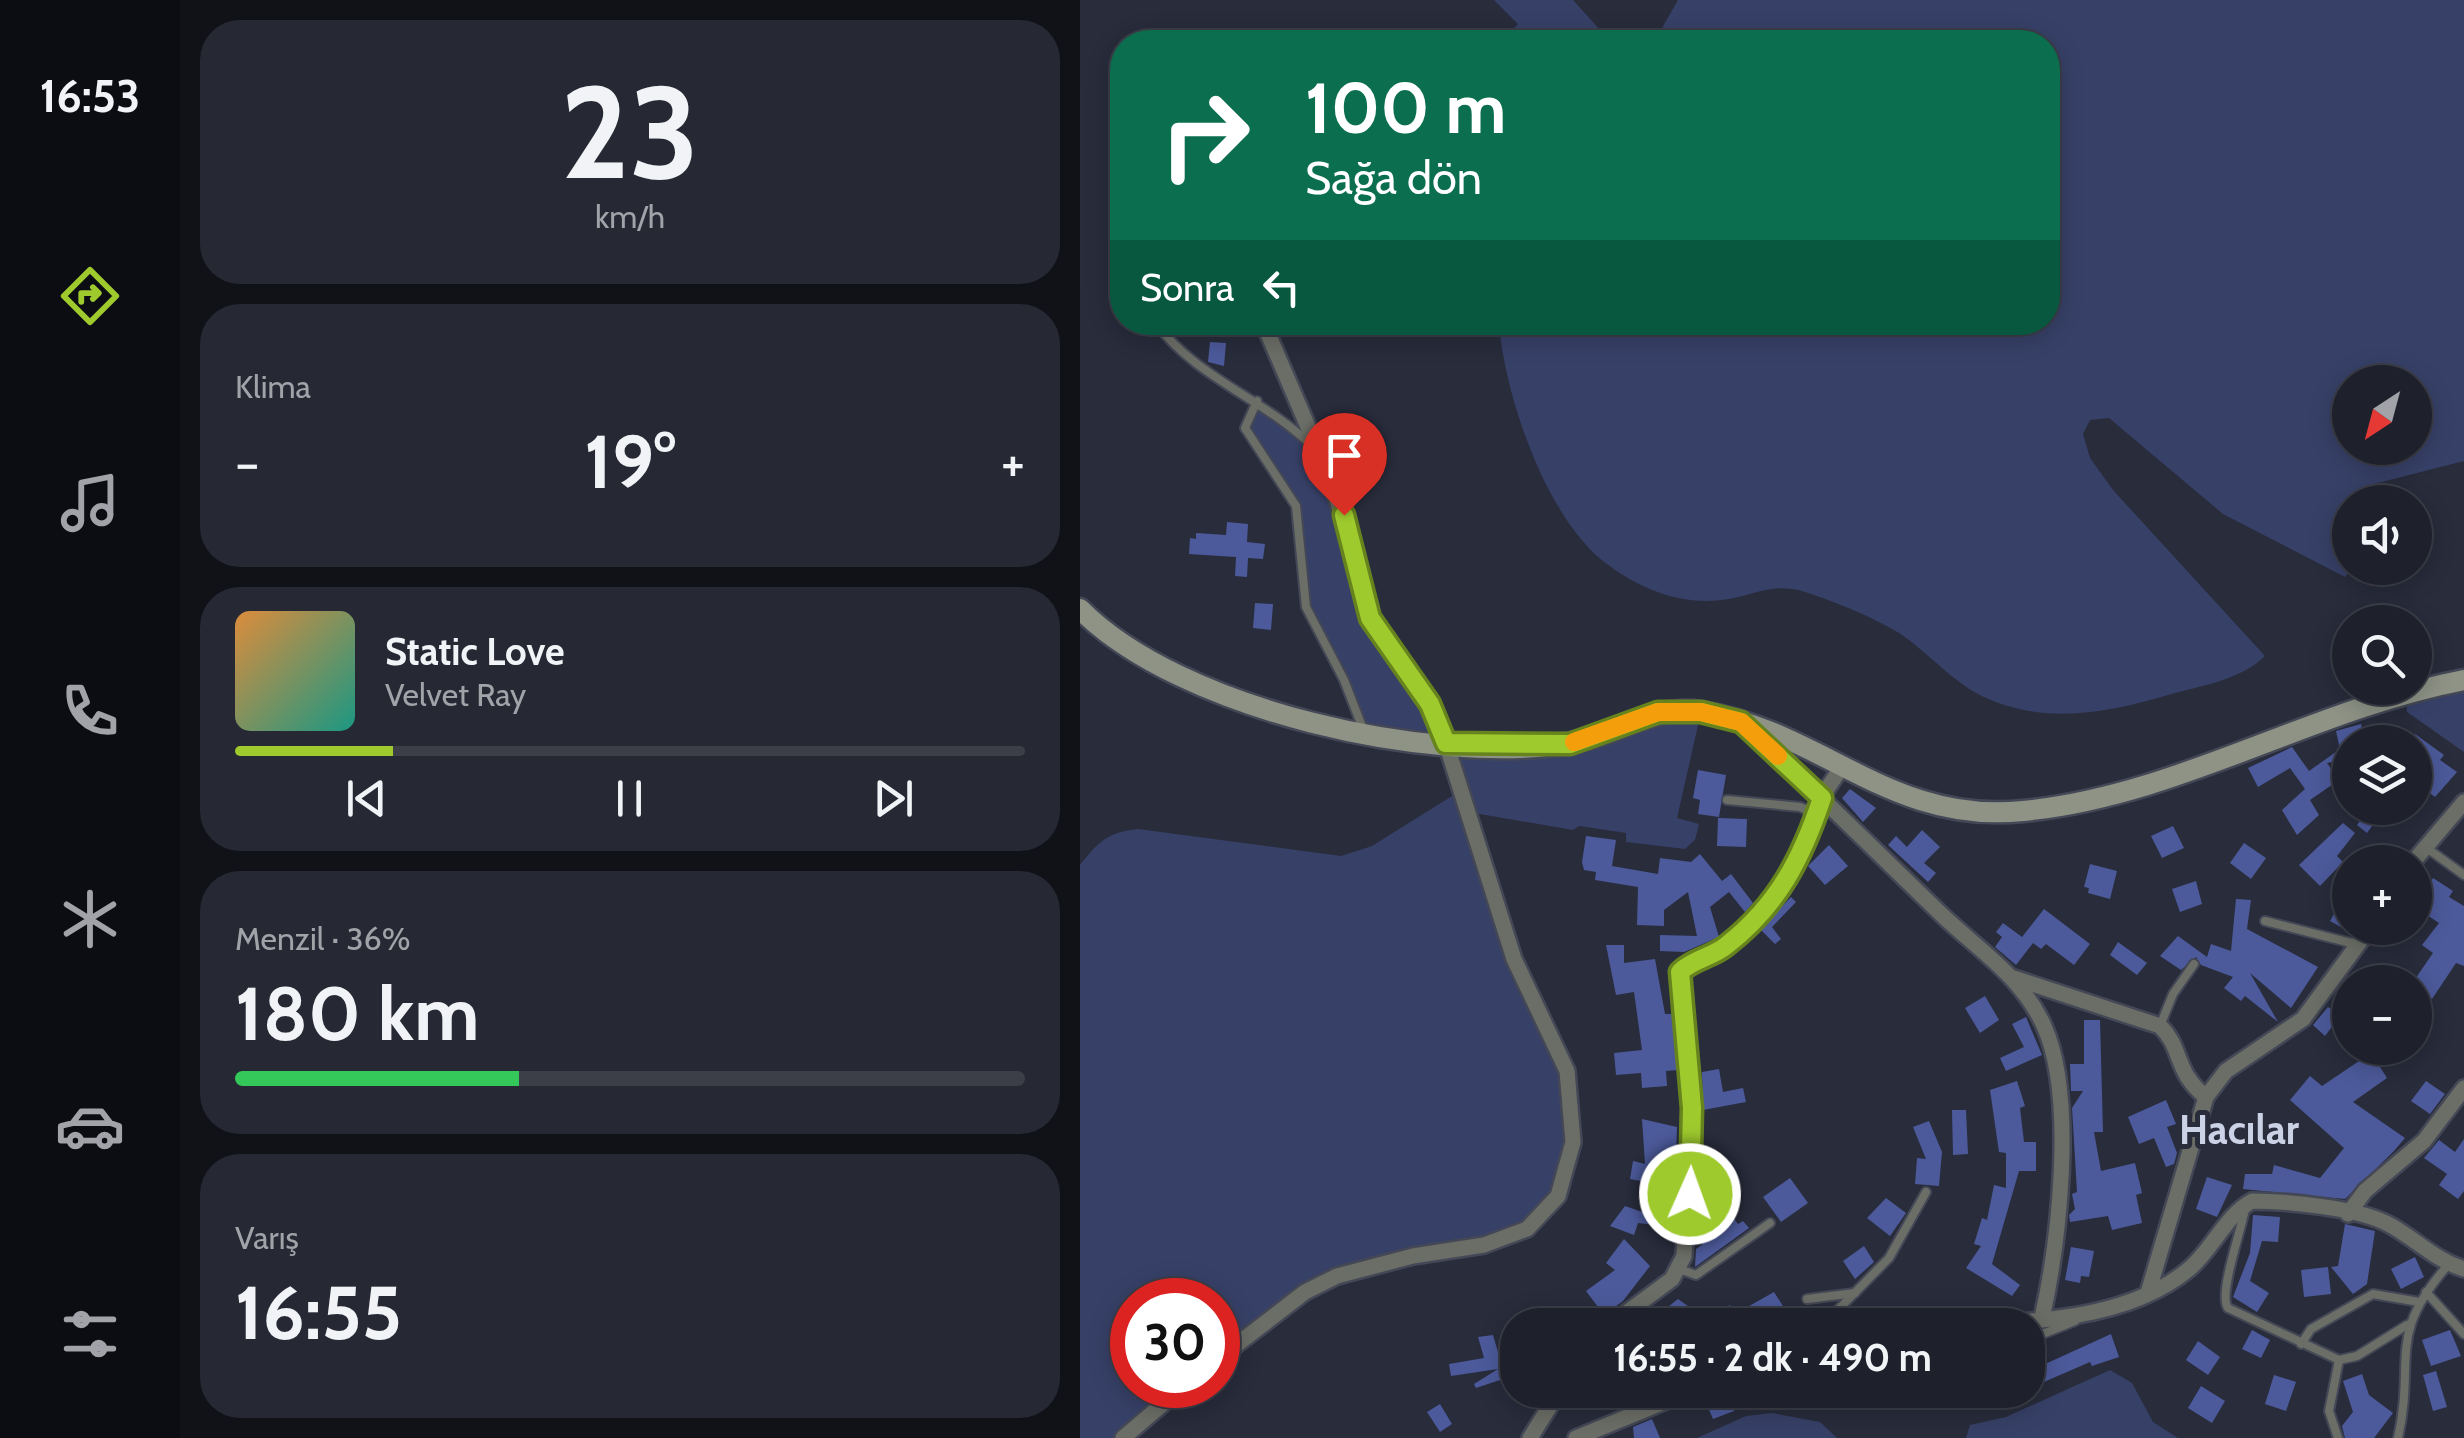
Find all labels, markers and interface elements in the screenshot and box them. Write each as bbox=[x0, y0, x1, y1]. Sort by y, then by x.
text: 23 bbox=[561, 53, 699, 211]
text: 100 m bbox=[1305, 65, 1506, 151]
text: 16:53 bbox=[40, 69, 140, 123]
icon: right bbox=[1140, 70, 1270, 200]
text: Sağa dön bbox=[1305, 151, 1482, 205]
text: km/h bbox=[595, 197, 665, 236]
icon: left bbox=[1254, 260, 1309, 315]
icon: directions bbox=[55, 261, 125, 331]
text: Sonra bbox=[1140, 264, 1234, 311]
north arrow bbox=[2332, 365, 2432, 465]
map controls bbox=[2332, 365, 2432, 1065]
text: Klima bbox=[235, 367, 311, 406]
pin bbox=[1302, 413, 1387, 516]
text: 19° bbox=[584, 416, 676, 507]
icon: arrive bbox=[1317, 428, 1372, 483]
text: − bbox=[235, 429, 259, 496]
text: + bbox=[1001, 429, 1025, 496]
icon: music bbox=[55, 468, 125, 538]
button: sound bbox=[2332, 485, 2432, 585]
button: search bbox=[2332, 605, 2432, 705]
text: Static Love bbox=[385, 628, 564, 675]
text: Velvet Ray bbox=[385, 675, 526, 714]
icon: phone bbox=[55, 676, 125, 746]
button: layers bbox=[2332, 725, 2432, 825]
icon: previous bbox=[339, 771, 394, 826]
icon: pause bbox=[602, 771, 657, 826]
icon: next bbox=[866, 771, 921, 826]
button: + bbox=[2332, 845, 2432, 945]
icon: climate bbox=[55, 884, 125, 954]
text: Menzil · 36% bbox=[235, 919, 411, 958]
button: − bbox=[2332, 965, 2432, 1065]
text: 180 km bbox=[235, 968, 479, 1059]
icon: car bbox=[55, 1091, 125, 1161]
district label: Hacılar bbox=[2179, 1105, 2300, 1154]
position arrow bbox=[1638, 1142, 1742, 1246]
text: Varış bbox=[235, 1218, 299, 1257]
text: 16:55 bbox=[235, 1267, 402, 1358]
speed limit sign: 30 bbox=[1110, 1278, 1240, 1408]
icon: filters bbox=[55, 1299, 125, 1369]
text: 16:55 · 2 dk · 490 m bbox=[1613, 1334, 1932, 1381]

